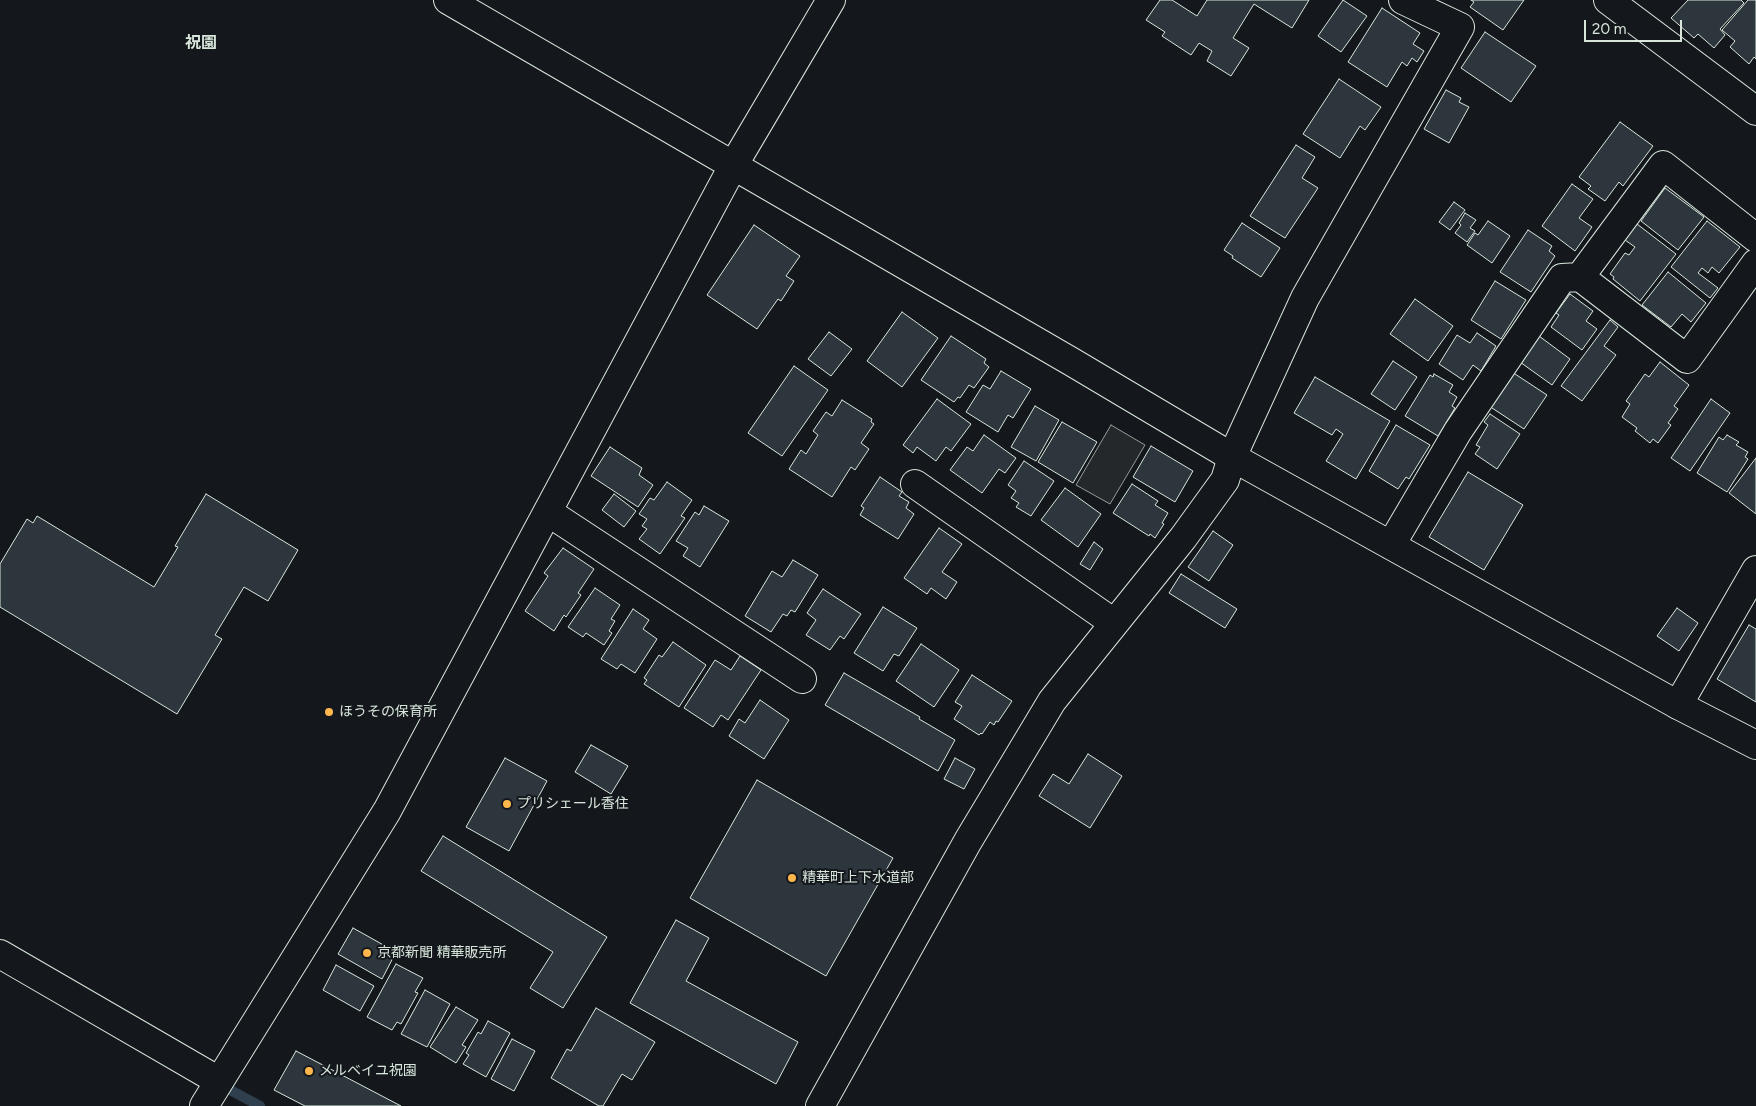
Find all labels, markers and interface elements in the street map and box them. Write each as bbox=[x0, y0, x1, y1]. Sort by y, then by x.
scale bar bbox=[1586, 10, 1684, 42]
text: 20 m bbox=[1592, 20, 1626, 38]
district label: 祝園 bbox=[185, 33, 217, 53]
place label: ほうその保育所 bbox=[339, 704, 437, 720]
marker: ほうその保育所 bbox=[323, 706, 335, 718]
place label: プリシェール香住 bbox=[517, 796, 629, 812]
marker: プリシェール香住 bbox=[501, 798, 513, 810]
place label: 精華町上下水道部 bbox=[802, 870, 914, 886]
marker: 精華町上下水道部 bbox=[786, 872, 798, 884]
place label: 京都新聞 精華販売所 bbox=[377, 945, 506, 961]
marker: 京都新聞 精華販売所 bbox=[361, 947, 373, 959]
place label: メルベイユ祝園 bbox=[319, 1063, 417, 1079]
marker: メルベイユ祝園 bbox=[303, 1065, 315, 1077]

